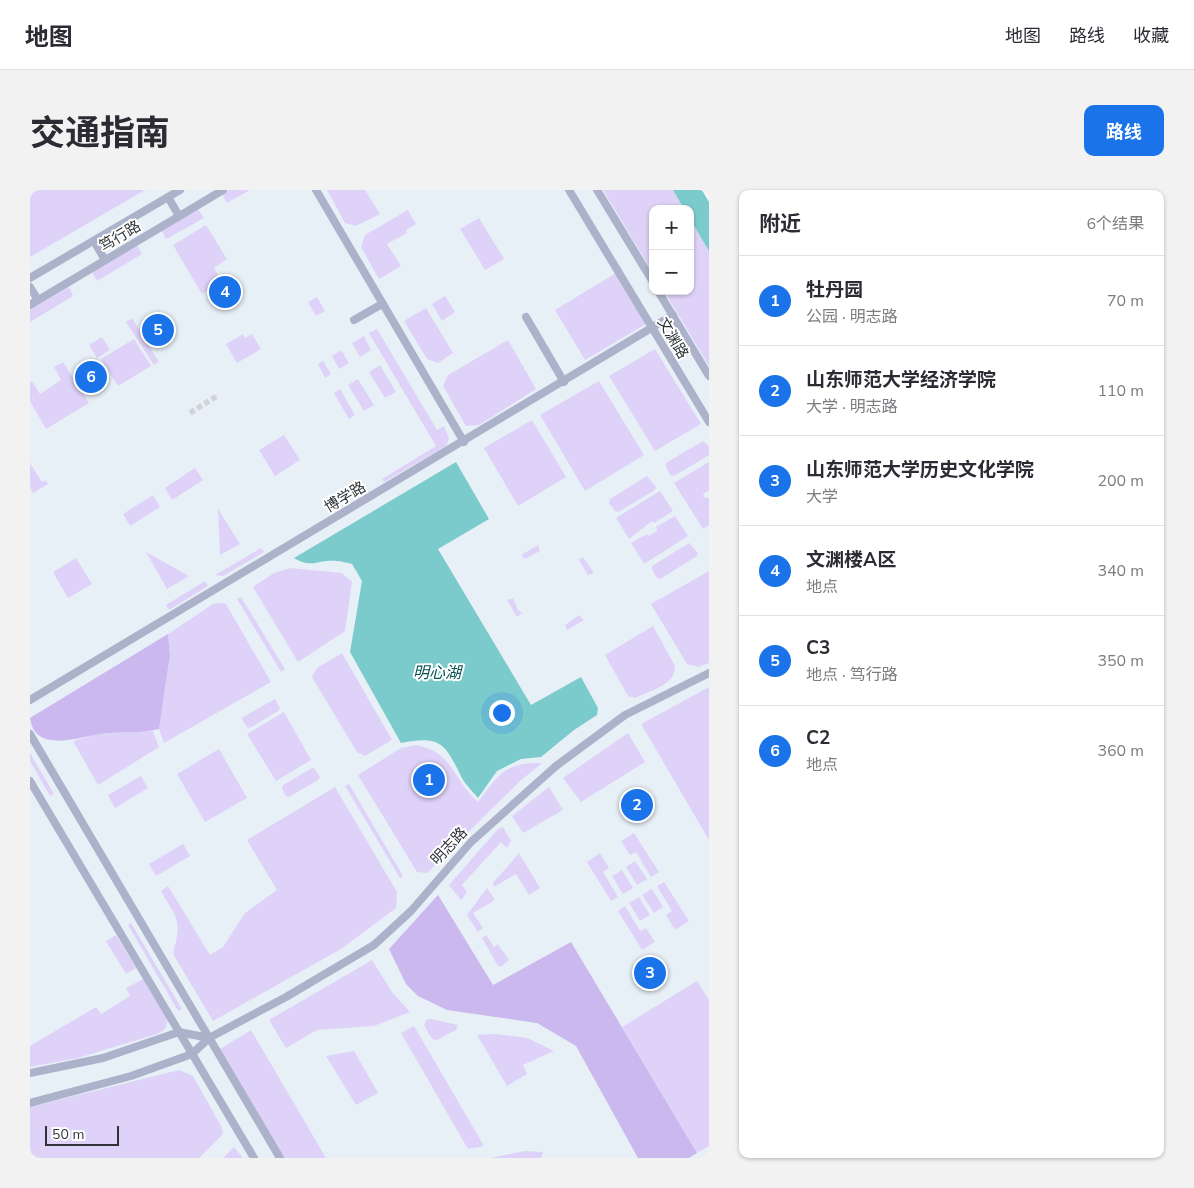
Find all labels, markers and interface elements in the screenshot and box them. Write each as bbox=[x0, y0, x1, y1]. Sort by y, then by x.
text: 地图 bbox=[25, 21, 73, 53]
text: 地图 bbox=[1005, 24, 1041, 48]
text: 路线 bbox=[1069, 24, 1105, 48]
text: 收藏 bbox=[1133, 24, 1169, 48]
button: 路线 bbox=[1084, 105, 1164, 156]
text: 交通指南 bbox=[30, 110, 170, 157]
map controls bbox=[649, 205, 694, 295]
button: + bbox=[649, 205, 694, 250]
text: 附近 bbox=[759, 210, 801, 238]
text: 6个结果 bbox=[1086, 213, 1144, 235]
street label: 笃行路 bbox=[96, 216, 144, 256]
button: − bbox=[649, 250, 694, 295]
pin: 4 bbox=[209, 273, 241, 311]
text: 牡丹园 bbox=[806, 277, 863, 303]
text: 1 bbox=[770, 290, 780, 312]
text: 70 m bbox=[1107, 290, 1144, 312]
text: 公园 · 明志路 bbox=[806, 306, 898, 328]
pin: 5 bbox=[142, 311, 174, 349]
street label: 文渊路 bbox=[653, 314, 693, 362]
pin: 6 bbox=[75, 358, 107, 396]
text: 山东师范大学经济学院 bbox=[806, 367, 996, 393]
text: 2 bbox=[770, 380, 780, 402]
text: 110 m bbox=[1097, 380, 1144, 402]
text: 大学 · 明志路 bbox=[806, 396, 898, 418]
text: 山东师范大学历史文化学院 bbox=[806, 457, 1034, 483]
text: 3 bbox=[770, 470, 780, 492]
text: 200 m bbox=[1097, 470, 1144, 492]
street label: 博学路 bbox=[321, 477, 369, 517]
text: 大学 bbox=[806, 486, 838, 508]
text: 文渊楼A区 bbox=[806, 547, 896, 573]
text: 4 bbox=[770, 560, 780, 582]
text: 340 m bbox=[1097, 560, 1144, 582]
text: 地点 bbox=[806, 576, 838, 598]
text: C3 bbox=[806, 635, 830, 661]
text: 5 bbox=[770, 650, 780, 672]
text: 350 m bbox=[1097, 650, 1144, 672]
water label: 明心湖 bbox=[413, 662, 464, 684]
text: 地点 · 笃行路 bbox=[806, 664, 898, 686]
your location bbox=[489, 700, 515, 726]
text: C2 bbox=[806, 725, 830, 751]
text: 6 bbox=[770, 740, 780, 762]
text: 360 m bbox=[1097, 740, 1144, 762]
text: 地点 bbox=[806, 754, 838, 776]
pin: 1 bbox=[413, 761, 445, 799]
pin: 2 bbox=[621, 786, 653, 824]
street label: 明志路 bbox=[426, 823, 472, 869]
pin: 3 bbox=[634, 954, 666, 992]
scale bar bbox=[45, 1123, 119, 1146]
text: 50 m bbox=[52, 1125, 84, 1144]

